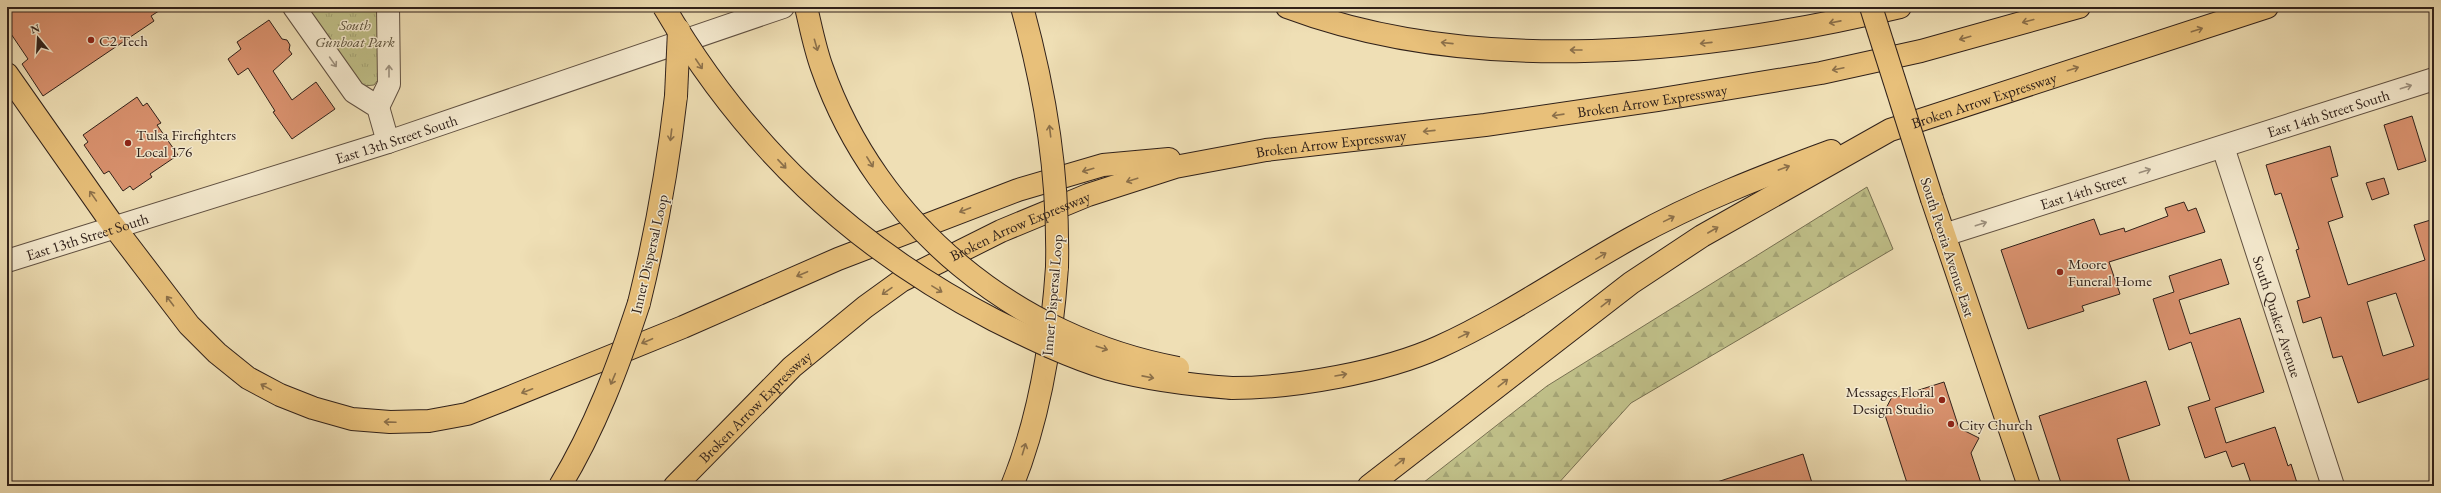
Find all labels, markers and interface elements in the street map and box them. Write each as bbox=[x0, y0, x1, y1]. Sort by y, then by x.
park label: South Gunboat Park bbox=[315, 15, 395, 51]
north arrow bbox=[18, 18, 58, 58]
one-way arrow bbox=[2022, 18, 2035, 25]
one-way arrow bbox=[1828, 19, 1841, 27]
text: N bbox=[29, 20, 41, 37]
one-way arrow bbox=[2191, 25, 2203, 33]
place label: C2 Tech bbox=[99, 31, 148, 50]
marker: C2 Tech bbox=[86, 35, 96, 45]
one-way arrow bbox=[1958, 35, 1971, 43]
one-way arrow bbox=[813, 38, 820, 51]
one-way arrow bbox=[1441, 39, 1454, 47]
one-way arrow bbox=[1700, 39, 1713, 47]
one-way arrow bbox=[1570, 46, 1583, 54]
one-way arrow bbox=[329, 56, 337, 67]
one-way arrow bbox=[696, 58, 704, 70]
one-way arrow bbox=[385, 65, 393, 78]
one-way arrow bbox=[1832, 65, 1845, 73]
one-way arrow bbox=[2067, 65, 2080, 72]
street label: Broken Arrow Expressway bbox=[1909, 67, 2059, 132]
street label: Broken Arrow Expressway bbox=[1576, 79, 1729, 121]
one-way arrow bbox=[2400, 83, 2412, 91]
street label: East 14th Street South bbox=[2264, 84, 2392, 141]
street label: East 13th Street South bbox=[333, 109, 460, 167]
one-way arrow bbox=[1552, 111, 1565, 119]
one-way arrow bbox=[1046, 124, 1054, 137]
place label: Tulsa Firefighters Local 176 bbox=[136, 125, 236, 161]
street label: Broken Arrow Expressway bbox=[1254, 125, 1408, 161]
one-way arrow bbox=[667, 128, 675, 141]
one-way arrow bbox=[1423, 128, 1436, 135]
marker: Tulsa Firefighters Local 176 bbox=[123, 138, 133, 148]
one-way arrow bbox=[865, 157, 874, 168]
one-way arrow bbox=[777, 159, 787, 169]
one-way arrow bbox=[1778, 163, 1790, 171]
one-way arrow bbox=[1082, 167, 1095, 174]
one-way arrow bbox=[2138, 167, 2150, 175]
street label: East 14th Street bbox=[2038, 168, 2129, 213]
street label: South Peoria Avenue East bbox=[1916, 175, 1980, 320]
one-way arrow bbox=[1126, 177, 1139, 184]
street label: Broken Arrow Expressway bbox=[946, 186, 1093, 265]
one-way arrow bbox=[89, 191, 97, 202]
street label: Inner Dispersal Loop bbox=[626, 192, 672, 316]
one-way arrow bbox=[959, 207, 971, 215]
street label: East 13th Street South bbox=[24, 208, 151, 264]
one-way arrow bbox=[1663, 215, 1675, 222]
one-way arrow bbox=[1974, 219, 1986, 227]
one-way arrow bbox=[1707, 225, 1719, 233]
street label: Inner Dispersal Loop bbox=[1037, 233, 1067, 357]
one-way arrow bbox=[1594, 252, 1606, 260]
street label: South Quaker Avenue bbox=[2249, 253, 2307, 380]
place label: Moore Funeral Home bbox=[2068, 254, 2152, 290]
marker: Moore Funeral Home bbox=[2055, 267, 2065, 277]
one-way arrow bbox=[796, 271, 808, 279]
one-way arrow bbox=[931, 285, 943, 293]
one-way arrow bbox=[882, 287, 893, 295]
one-way arrow bbox=[166, 296, 174, 307]
one-way arrow bbox=[1600, 299, 1611, 307]
one-way arrow bbox=[1457, 331, 1469, 338]
one-way arrow bbox=[642, 338, 654, 345]
street label: Broken Arrow Expressway bbox=[694, 345, 815, 466]
one-way arrow bbox=[1095, 345, 1108, 352]
one-way arrow bbox=[1334, 371, 1347, 379]
one-way arrow bbox=[608, 373, 616, 385]
one-way arrow bbox=[1141, 374, 1154, 382]
one-way arrow bbox=[1497, 379, 1508, 387]
place label: Messages Floral Design Studio bbox=[1846, 382, 1934, 418]
one-way arrow bbox=[260, 383, 272, 391]
one-way arrow bbox=[522, 388, 534, 395]
marker: Messages Floral Design Studio bbox=[1937, 395, 1947, 405]
place label: City Church bbox=[1959, 415, 2033, 434]
one-way arrow bbox=[384, 418, 397, 425]
marker: City Church bbox=[1946, 419, 1956, 429]
one-way arrow bbox=[1021, 443, 1028, 456]
one-way arrow bbox=[1394, 458, 1405, 466]

